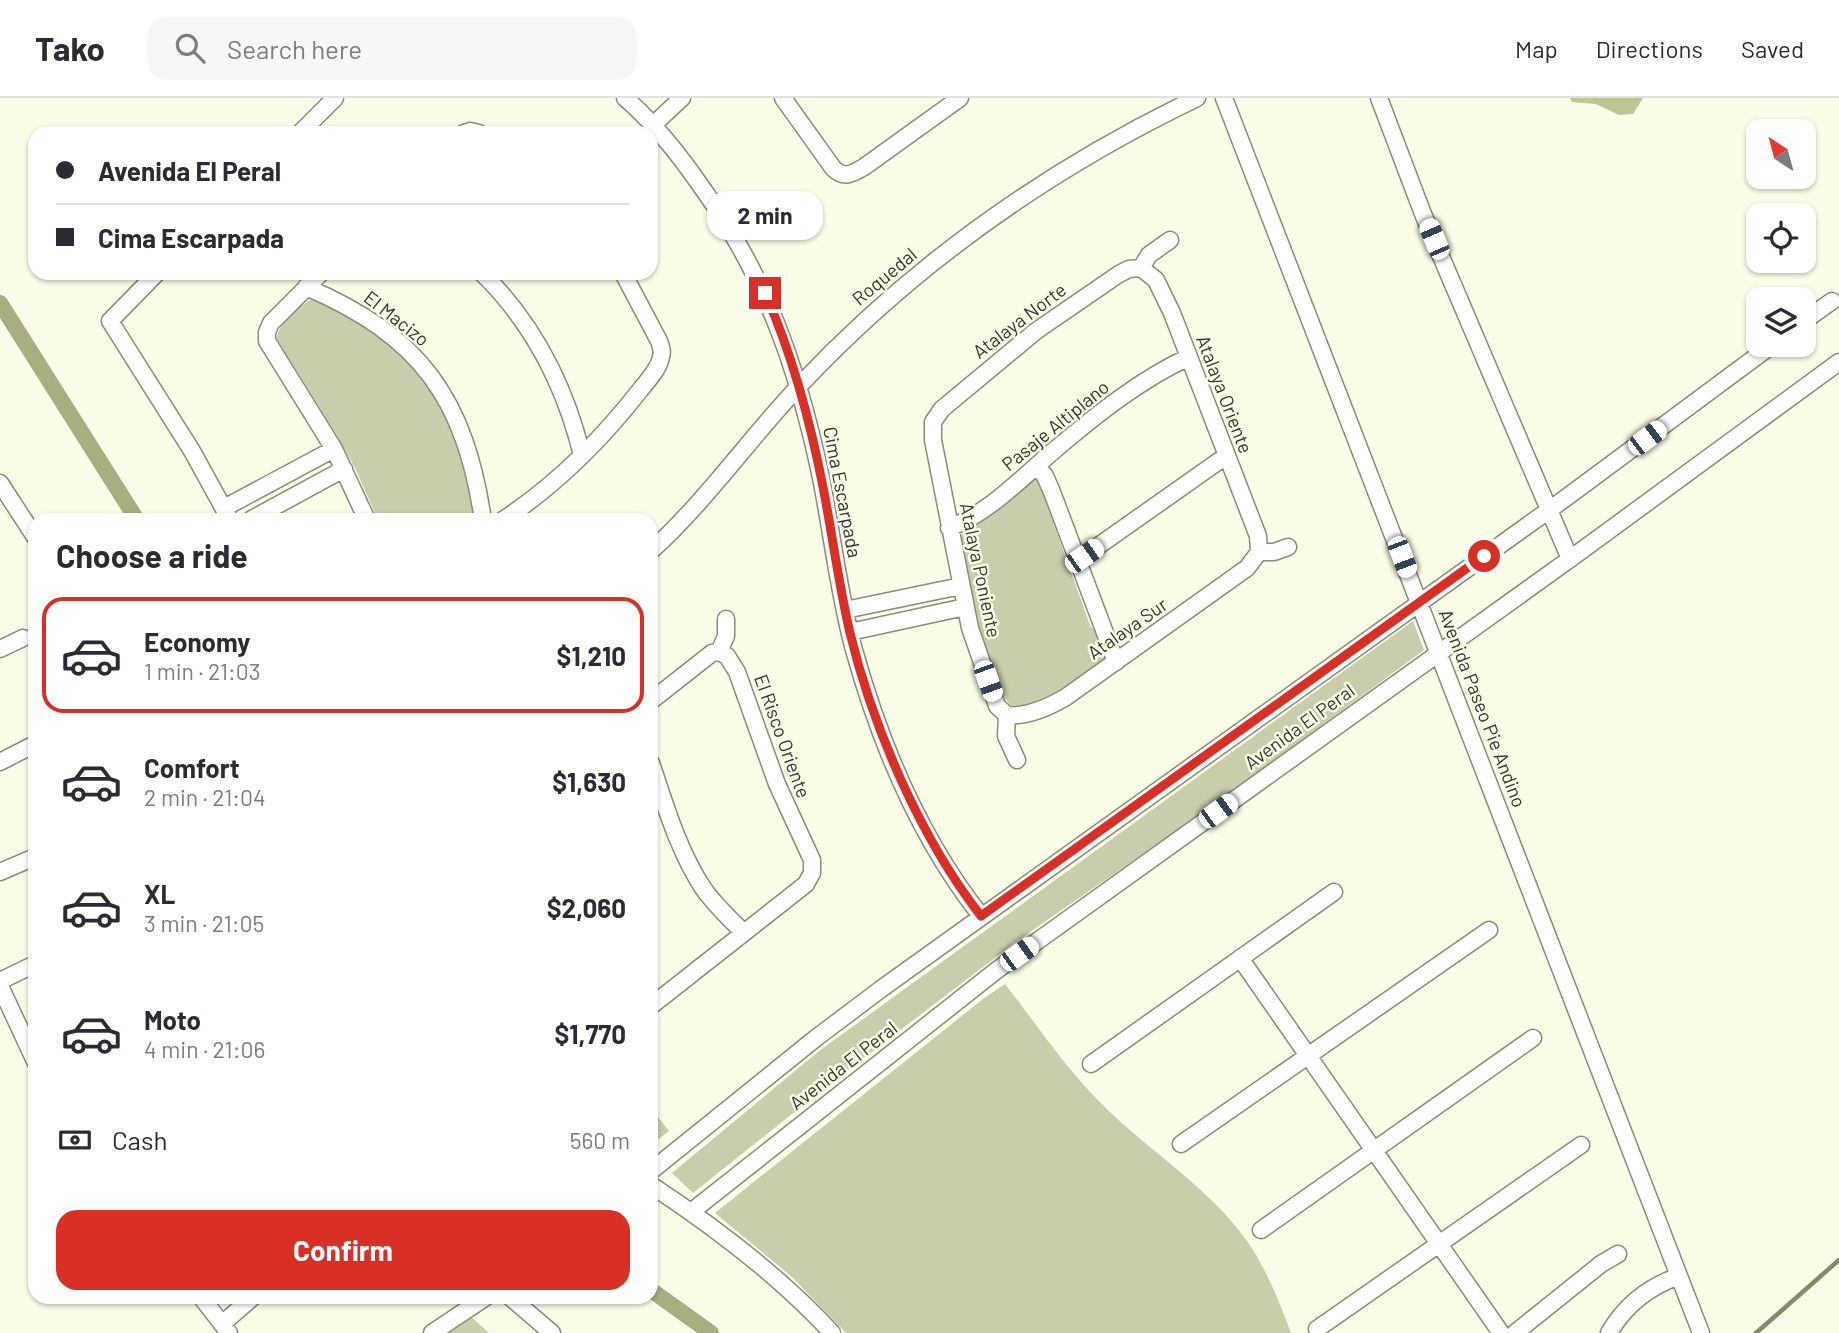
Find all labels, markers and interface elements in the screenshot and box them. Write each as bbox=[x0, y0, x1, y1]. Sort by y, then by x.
search box bbox=[147, 17, 637, 80]
text: Tako bbox=[35, 28, 105, 68]
icon: search bbox=[171, 29, 209, 67]
text: Search here bbox=[227, 33, 362, 64]
text: Map bbox=[1515, 34, 1558, 63]
text: Directions bbox=[1596, 34, 1703, 63]
text: Saved bbox=[1741, 34, 1804, 63]
north arrow bbox=[1746, 119, 1816, 189]
map controls bbox=[1746, 119, 1816, 357]
text: Avenida El Peral bbox=[98, 155, 281, 186]
callout: 2 min bbox=[707, 192, 823, 240]
text: 2 min bbox=[737, 201, 793, 229]
button: locate bbox=[1746, 203, 1816, 273]
car bbox=[1417, 216, 1452, 262]
text: Cima Escarpada bbox=[98, 222, 284, 253]
street label: Roquedal bbox=[847, 242, 921, 310]
route end bbox=[749, 277, 781, 309]
street label: Atalaya Norte bbox=[968, 277, 1070, 363]
street label: El Macizo bbox=[360, 285, 434, 351]
button: layers bbox=[1746, 287, 1816, 357]
street label: Atalaya Oriente bbox=[1192, 332, 1258, 456]
street label: Pasaje Altiplano bbox=[997, 375, 1113, 475]
car bbox=[1624, 417, 1671, 459]
street label: Cima Escarpada bbox=[819, 425, 867, 559]
street label: Atalaya Poniente bbox=[955, 500, 1007, 640]
car bbox=[1385, 534, 1420, 580]
car bbox=[1061, 535, 1108, 577]
text: Choose a ride bbox=[56, 536, 248, 574]
route start bbox=[1468, 540, 1500, 572]
street label: Atalaya Sur bbox=[1083, 592, 1171, 664]
street label: Avenida Paseo Pie Andino bbox=[1435, 606, 1531, 810]
icon: car bbox=[60, 624, 123, 687]
text: Economy bbox=[144, 626, 250, 657]
text: $1,210 bbox=[557, 640, 626, 671]
text: 1 min · 21:03 bbox=[144, 657, 261, 685]
car bbox=[971, 658, 1006, 704]
street label: El Risco Oriente bbox=[750, 671, 816, 801]
street label: Avenida El Peral bbox=[1239, 678, 1359, 774]
icon: car bbox=[60, 750, 123, 813]
text: Comfort bbox=[144, 752, 240, 783]
text: $1,630 bbox=[552, 766, 626, 797]
text: 2 min · 21:04 bbox=[144, 783, 266, 811]
car bbox=[1195, 790, 1242, 832]
icon: car bbox=[60, 876, 123, 939]
text: XL bbox=[144, 878, 175, 909]
text: $2,060 bbox=[547, 892, 626, 923]
text: 3 min · 21:05 bbox=[144, 909, 264, 937]
car bbox=[996, 933, 1043, 975]
icon: car bbox=[60, 1002, 123, 1065]
text: Moto bbox=[144, 1004, 201, 1035]
street label: Avenida El Peral bbox=[785, 1016, 901, 1114]
text: $1,770 bbox=[554, 1018, 626, 1049]
text: 4 min · 21:06 bbox=[144, 1035, 265, 1063]
icon: cash bbox=[56, 1121, 94, 1159]
text: Cash bbox=[112, 1124, 167, 1155]
text: 560 m bbox=[570, 1126, 630, 1154]
button: Confirm bbox=[56, 1210, 630, 1290]

